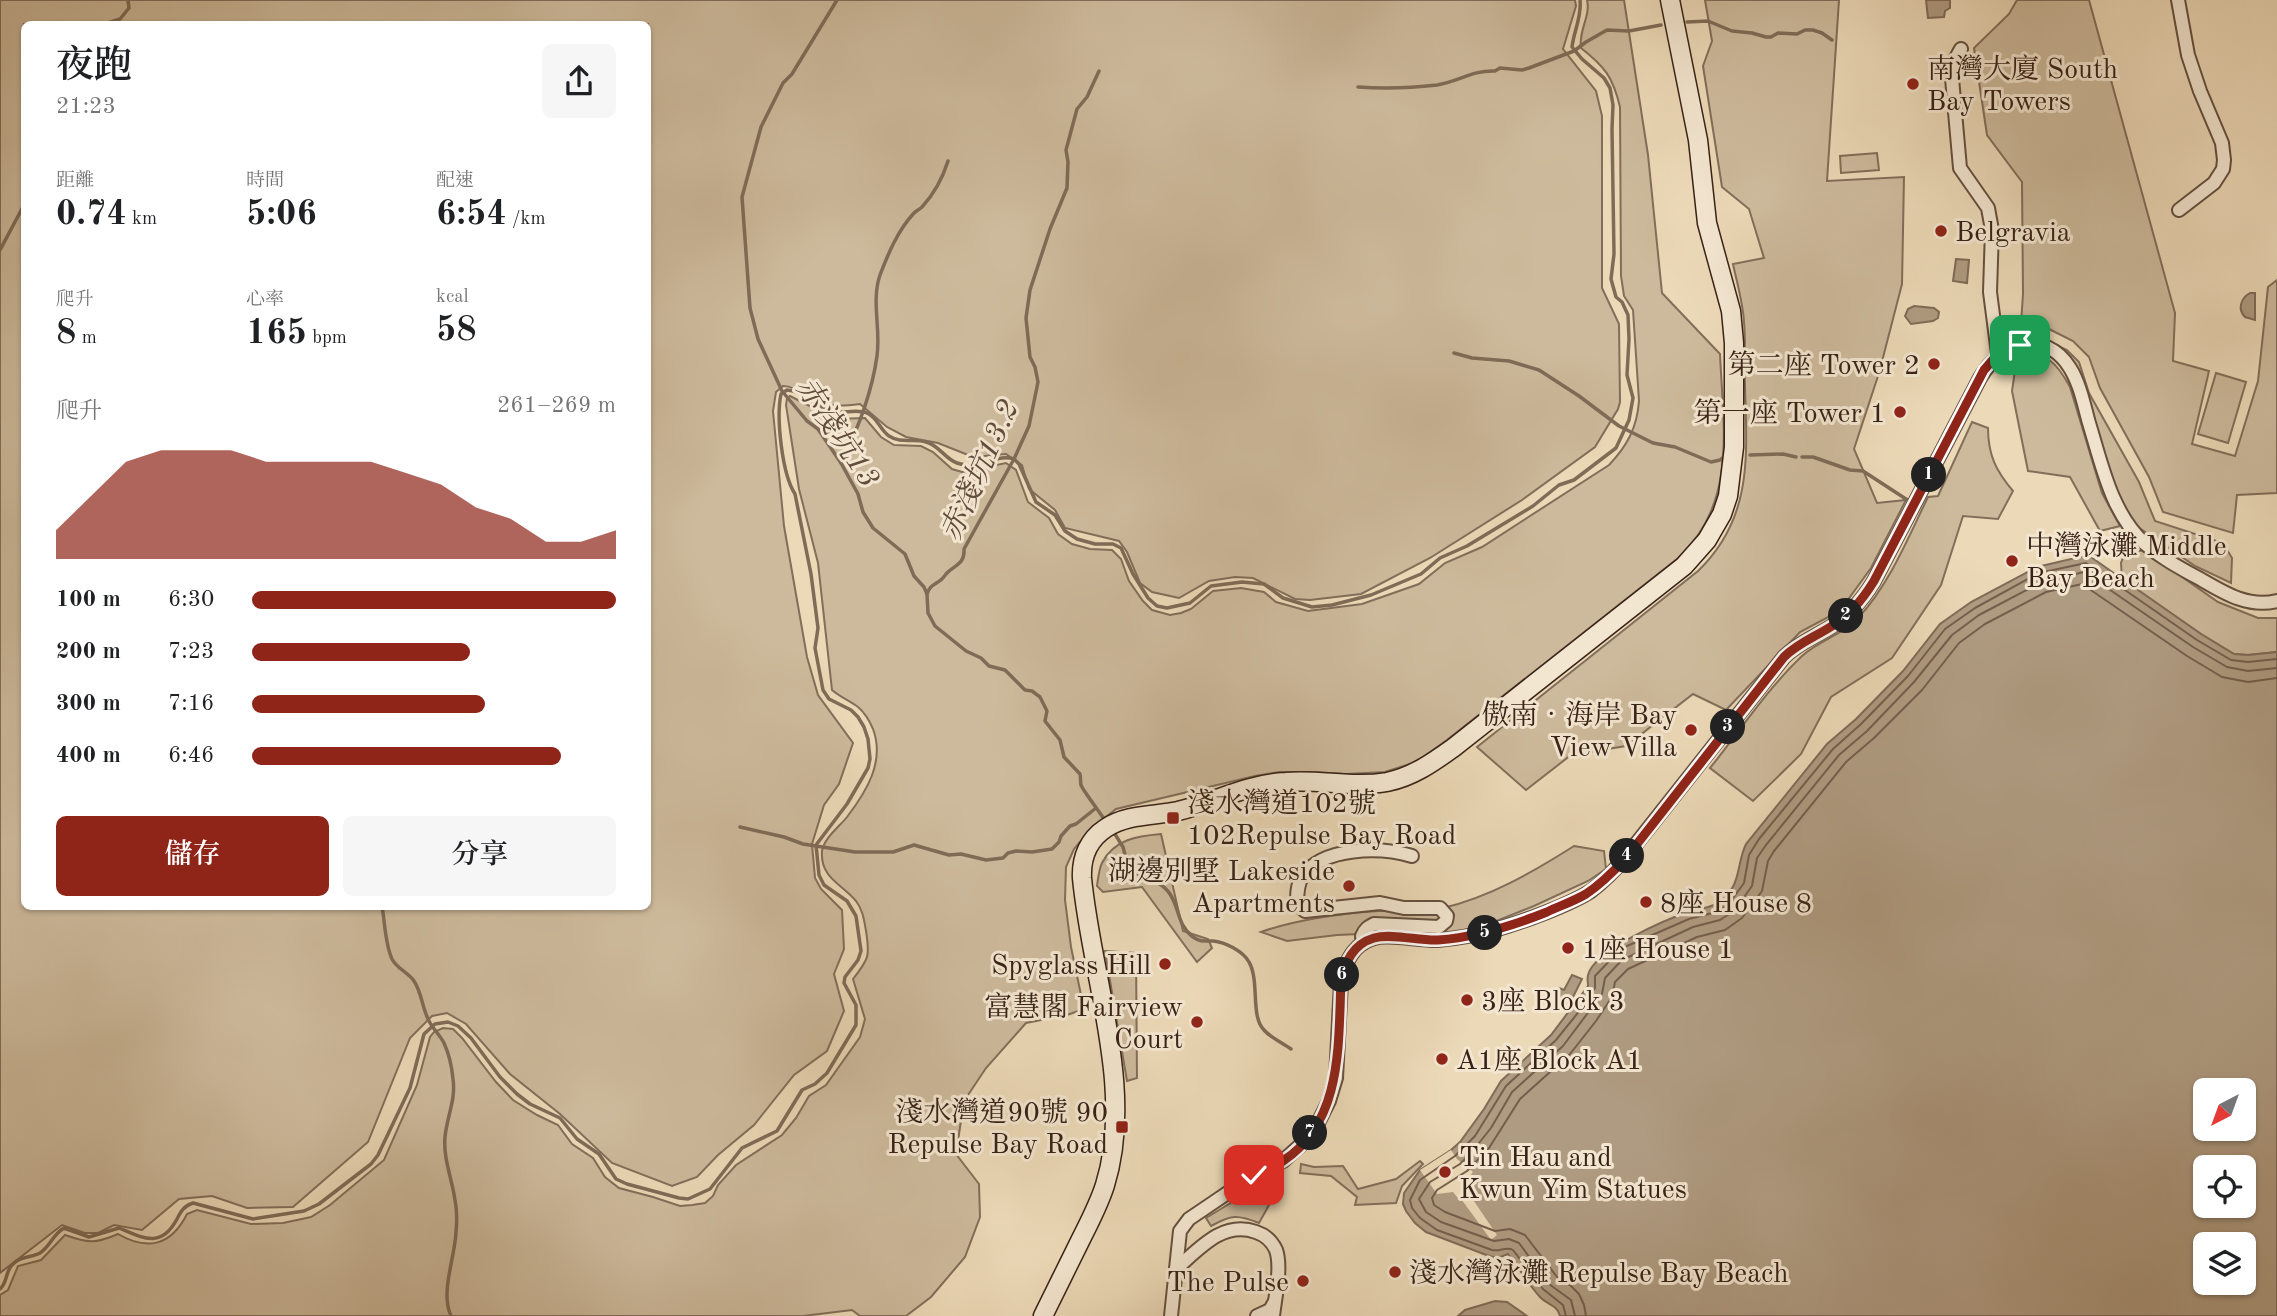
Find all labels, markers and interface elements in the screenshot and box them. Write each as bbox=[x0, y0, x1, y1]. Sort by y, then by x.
button: share bbox=[542, 44, 616, 118]
text: 夜跑 bbox=[56, 48, 132, 86]
place label: 南灣大廈 South Bay Towers bbox=[1927, 54, 2118, 117]
marker: 南灣大廈 South Bay Towers bbox=[1905, 76, 1921, 92]
text: 21:23 bbox=[56, 95, 116, 118]
text: 距離 bbox=[56, 172, 94, 191]
text: 時間 bbox=[246, 172, 284, 191]
text: 配速 bbox=[436, 172, 474, 191]
text: 0.74 bbox=[56, 197, 127, 232]
text: 5:06 bbox=[246, 197, 317, 232]
text: 6:54 bbox=[436, 197, 507, 232]
text: km bbox=[127, 210, 157, 229]
text: /km bbox=[507, 210, 546, 229]
place label: Belgravia bbox=[1955, 220, 2071, 248]
marker: Belgravia bbox=[1933, 223, 1949, 239]
text: kcal bbox=[436, 288, 469, 307]
text: 爬升 bbox=[56, 291, 94, 310]
text: 心率 bbox=[246, 291, 284, 310]
text: 58 bbox=[436, 313, 477, 348]
pin bbox=[1990, 315, 2050, 375]
text: 8 bbox=[56, 316, 76, 351]
text: 165 bbox=[246, 316, 307, 351]
icon: arrive bbox=[2001, 326, 2039, 364]
text: m bbox=[76, 329, 97, 348]
text: bpm bbox=[307, 329, 347, 348]
place label: 第二座 Tower 2 bbox=[1728, 350, 1920, 381]
marker: 第二座 Tower 2 bbox=[1926, 356, 1942, 372]
water label: 赤淺坑13 bbox=[789, 371, 886, 493]
text: 261–269 m bbox=[497, 394, 616, 417]
water label: 赤淺坑13.2 bbox=[934, 395, 1025, 546]
place label: 第一座 Tower 1 bbox=[1694, 398, 1886, 429]
text: 爬升 bbox=[56, 400, 102, 423]
marker: 第一座 Tower 1 bbox=[1892, 404, 1908, 420]
pin: 1 bbox=[1912, 458, 1946, 492]
text: 1 bbox=[1923, 465, 1934, 484]
place label: 中灣泳灘 Middle Bay Beach bbox=[2026, 531, 2227, 594]
marker: 中灣泳灘 Middle Bay Beach bbox=[2004, 553, 2020, 569]
text: 100 m bbox=[56, 588, 121, 611]
text: 6:30 bbox=[168, 588, 214, 611]
pin: 2 bbox=[1828, 598, 1864, 634]
text: 2 bbox=[1840, 606, 1851, 625]
text: 200 m bbox=[56, 640, 121, 663]
text: 7:23 bbox=[168, 640, 214, 663]
text: 300 m bbox=[56, 692, 121, 715]
text: 7:16 bbox=[168, 692, 214, 715]
place label: 傲南．海岸 Bay View Villa bbox=[1482, 700, 1677, 763]
pin: 3 bbox=[1710, 710, 1746, 744]
text: 3 bbox=[1722, 717, 1733, 736]
marker: 傲南．海岸 Bay View Villa bbox=[1683, 722, 1699, 738]
text: 400 m bbox=[56, 744, 121, 767]
text: 6:46 bbox=[168, 744, 214, 767]
place label: 淺水灣道102號 102Repulse Bay Road bbox=[1187, 788, 1456, 851]
marker: 淺水灣道102號 102Repulse Bay Road bbox=[1165, 810, 1181, 826]
button: 儲存 bbox=[56, 816, 329, 896]
button: 分享 bbox=[343, 816, 616, 896]
pin: 4 bbox=[1610, 838, 1644, 874]
text: 4 bbox=[1621, 846, 1632, 865]
place label: 湖邊別墅 Lakeside Apartments bbox=[1108, 856, 1335, 919]
marker: 湖邊別墅 Lakeside Apartments bbox=[1341, 878, 1357, 894]
place label: 8座 House 8 bbox=[1660, 888, 1812, 919]
marker: 8座 House 8 bbox=[1638, 894, 1654, 910]
pin: 5 bbox=[1468, 916, 1502, 950]
text: 5 bbox=[1479, 923, 1490, 942]
place label: 1座 House 1 bbox=[1582, 934, 1734, 965]
marker: 1座 House 1 bbox=[1560, 940, 1576, 956]
place label: Spyglass Hill bbox=[991, 953, 1151, 981]
marker: Spyglass Hill bbox=[1157, 956, 1173, 972]
pin: 6 bbox=[1324, 958, 1360, 992]
text: 6 bbox=[1336, 965, 1347, 984]
place label: 3座 Block 3 bbox=[1481, 986, 1625, 1017]
place label: 富慧閣 Fairview Court bbox=[984, 992, 1183, 1055]
marker: 3座 Block 3 bbox=[1459, 992, 1475, 1008]
marker: 富慧閣 Fairview Court bbox=[1189, 1014, 1205, 1030]
place label: A1座 Block A1 bbox=[1456, 1045, 1642, 1076]
marker: A1座 Block A1 bbox=[1434, 1051, 1450, 1067]
north arrow bbox=[2193, 1078, 2256, 1141]
map controls bbox=[2193, 1078, 2256, 1295]
place label: 淺水灣道90號 90 Repulse Bay Road bbox=[887, 1097, 1108, 1160]
pin: 7 bbox=[1292, 1116, 1328, 1150]
marker: 淺水灣道90號 90 Repulse Bay Road bbox=[1114, 1119, 1130, 1135]
text: 7 bbox=[1304, 1123, 1315, 1142]
pin bbox=[1224, 1145, 1284, 1205]
place label: Tin Hau and Kwun Yim Statues bbox=[1459, 1145, 1687, 1205]
button: locate bbox=[2193, 1155, 2256, 1218]
icon: check bbox=[1235, 1156, 1273, 1194]
marker: Tin Hau and Kwun Yim Statues bbox=[1437, 1164, 1453, 1180]
button: layers bbox=[2193, 1232, 2256, 1295]
place label: 淺水灣泳灘 Repulse Bay Beach bbox=[1409, 1258, 1789, 1289]
marker: 淺水灣泳灘 Repulse Bay Beach bbox=[1387, 1264, 1403, 1280]
place label: The Pulse bbox=[1166, 1270, 1289, 1298]
marker: The Pulse bbox=[1295, 1273, 1311, 1289]

